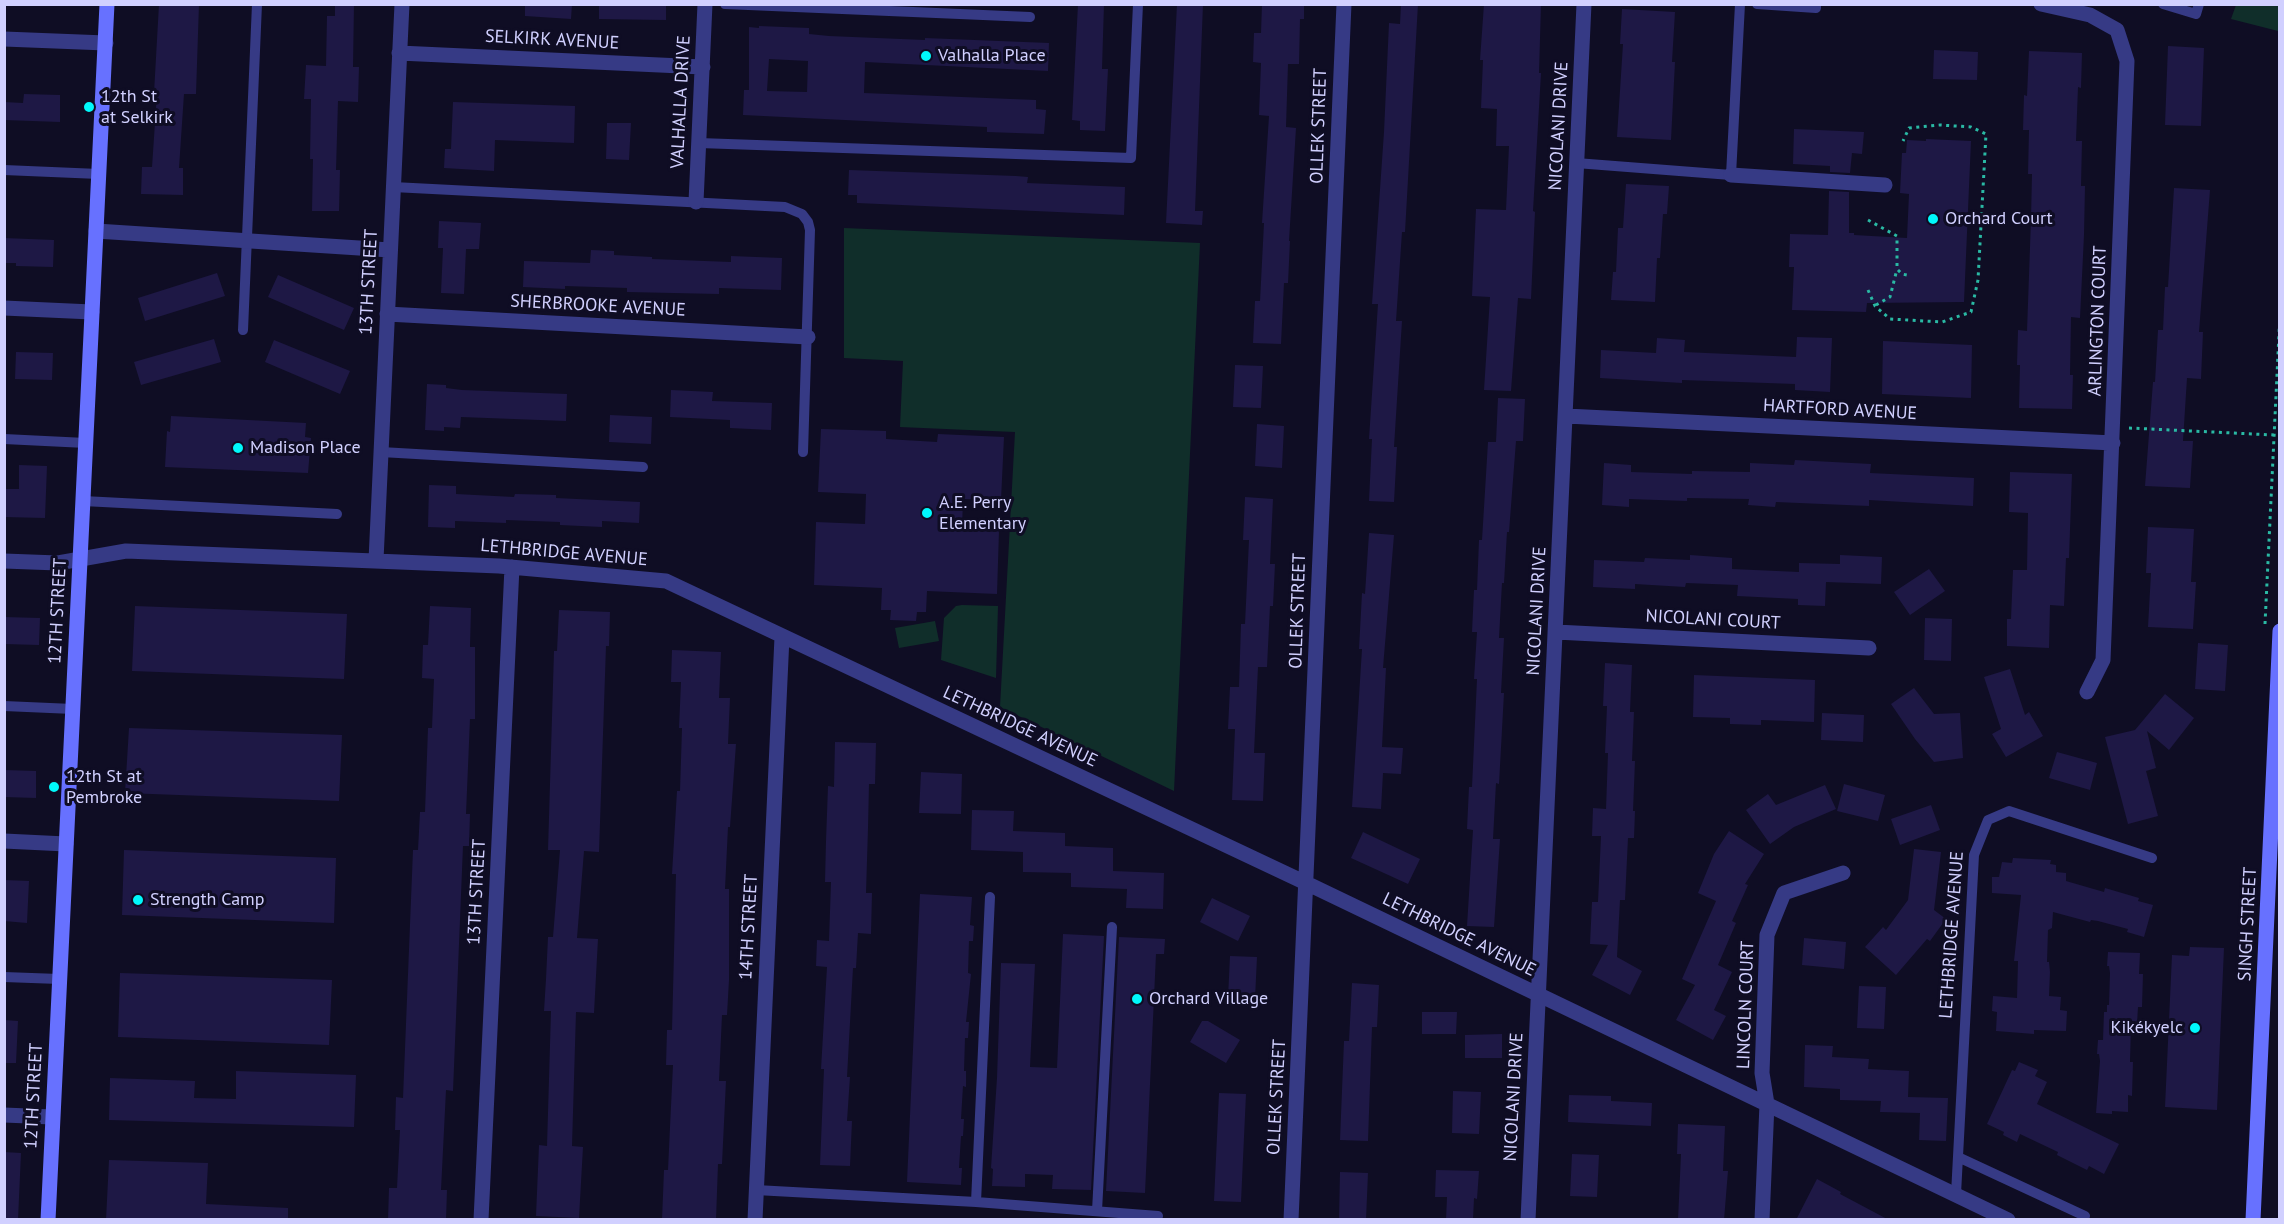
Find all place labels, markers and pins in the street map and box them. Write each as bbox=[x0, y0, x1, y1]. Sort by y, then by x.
place label: Valhalla Place bbox=[938, 45, 1046, 67]
marker: Valhalla Place bbox=[919, 49, 933, 63]
place label: 12th St at Selkirk bbox=[101, 86, 173, 128]
marker: 12th St at Selkirk bbox=[82, 100, 96, 114]
place label: Orchard Court bbox=[1945, 208, 2053, 230]
marker: Orchard Court bbox=[1926, 212, 1940, 226]
place label: Madison Place bbox=[250, 437, 361, 459]
marker: Madison Place bbox=[231, 441, 245, 455]
place label: A.E. Perry Elementary bbox=[939, 492, 1026, 534]
marker: A.E. Perry Elementary bbox=[920, 506, 934, 520]
place label: 12th St at Pembroke bbox=[66, 766, 142, 808]
marker: 12th St at Pembroke bbox=[47, 780, 61, 794]
place label: Strength Camp bbox=[150, 889, 264, 911]
marker: Strength Camp bbox=[131, 893, 145, 907]
place label: Orchard Village bbox=[1149, 988, 1268, 1010]
marker: Orchard Village bbox=[1130, 992, 1144, 1006]
place label: Kikékyelc bbox=[2110, 1017, 2183, 1039]
marker: Kikékyelc bbox=[2188, 1021, 2202, 1035]

